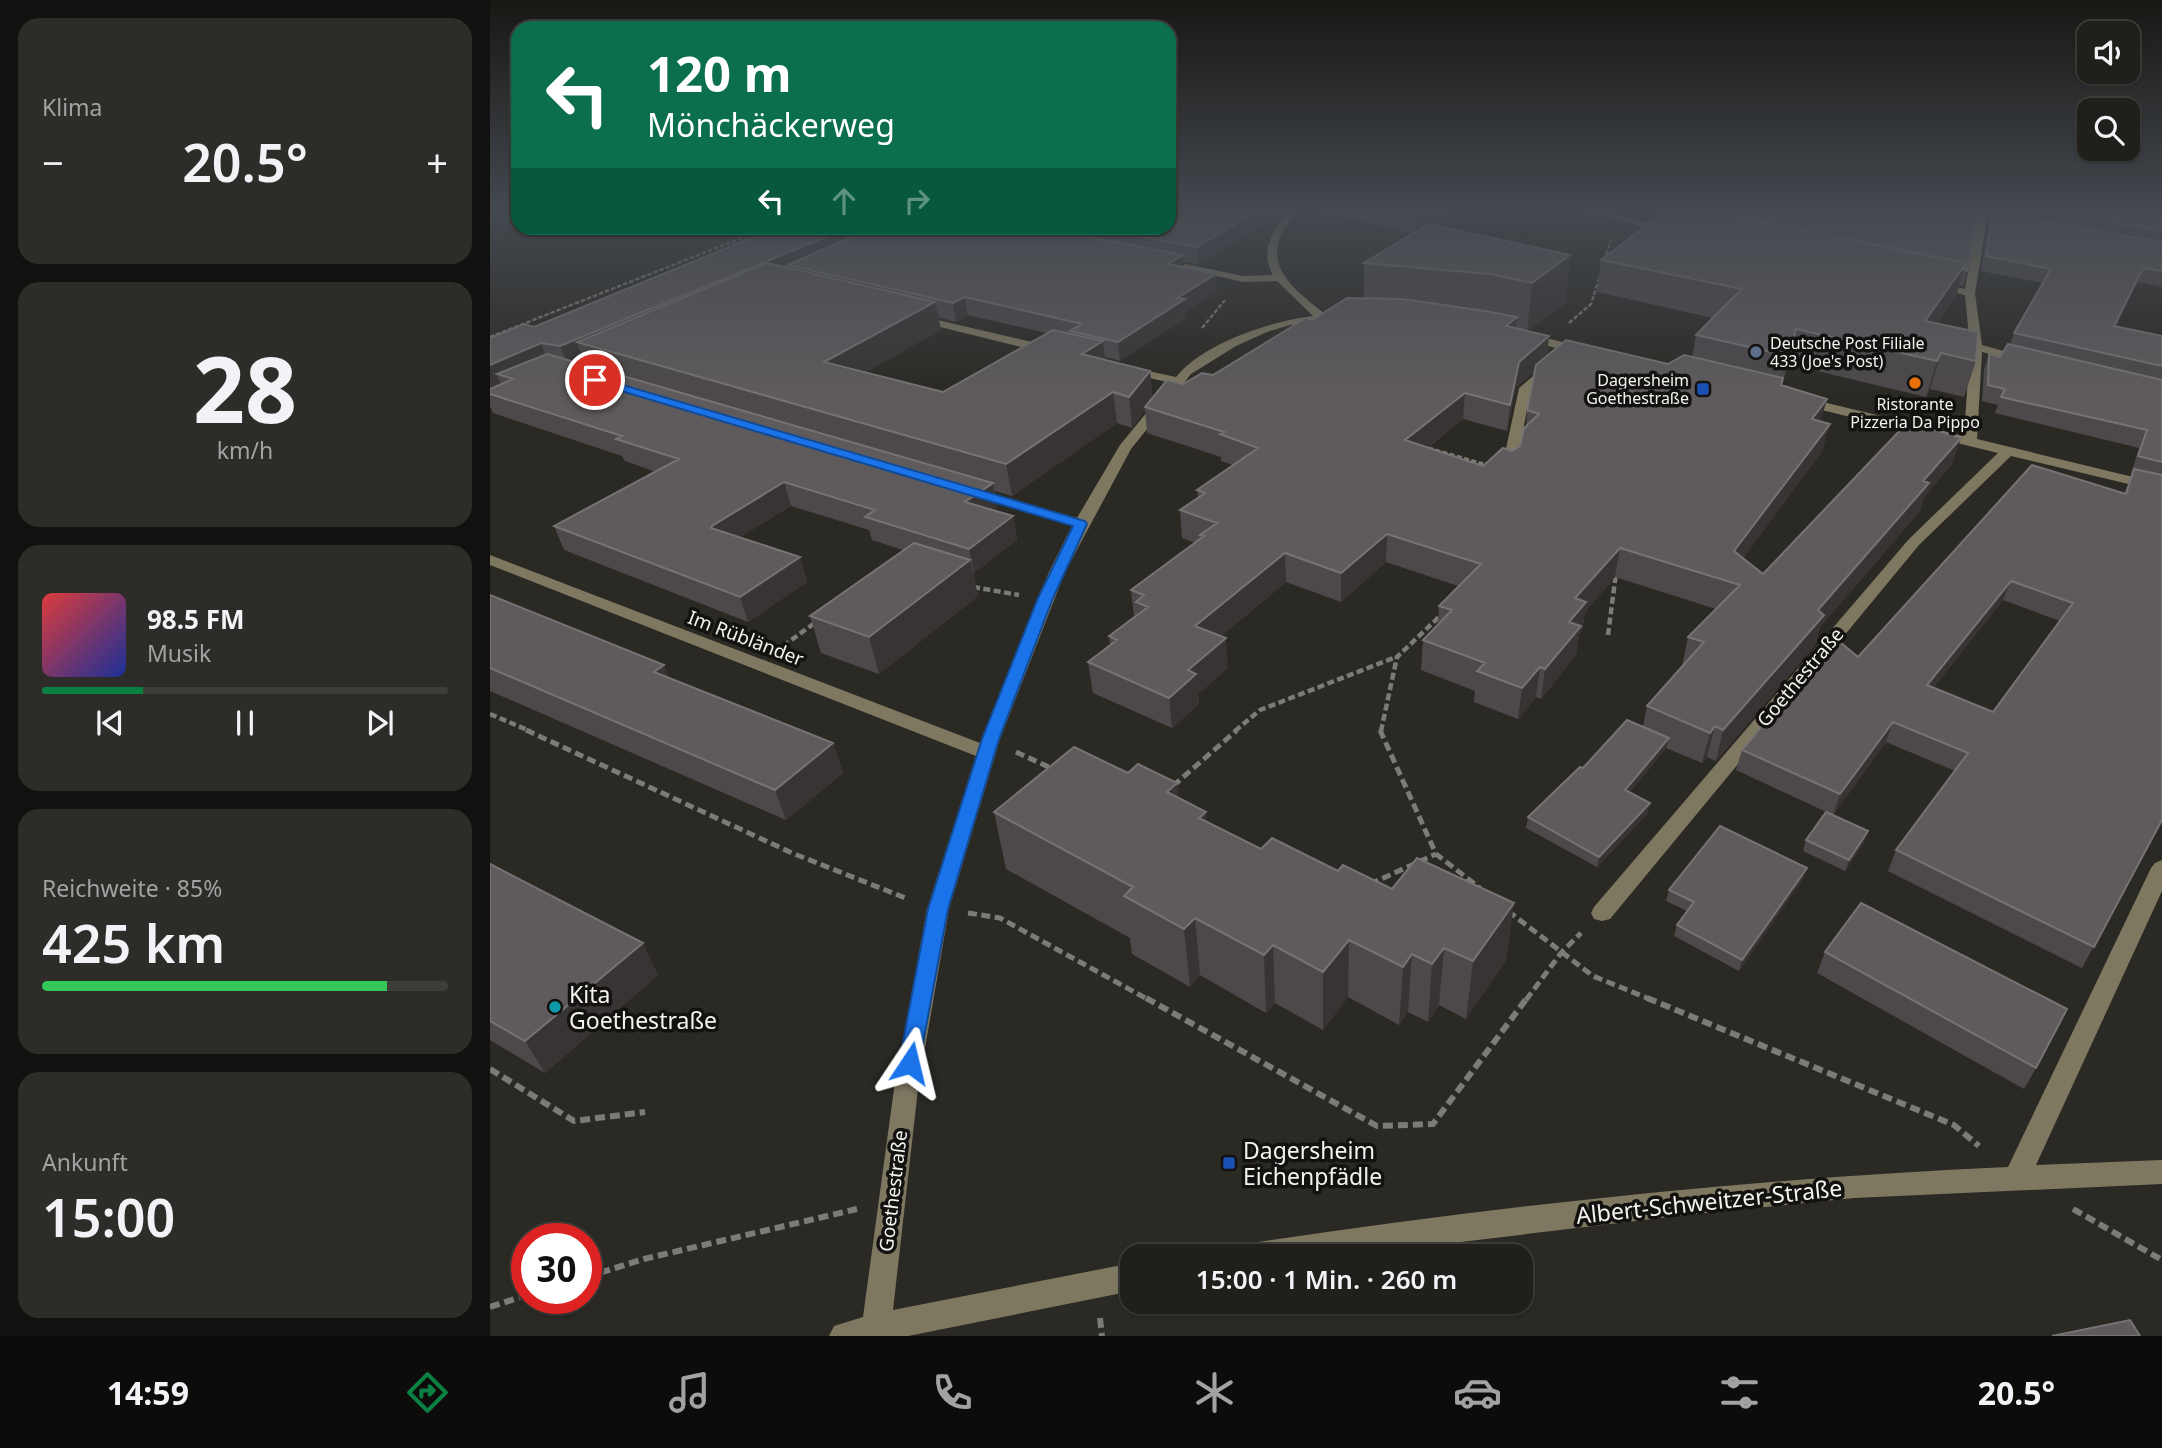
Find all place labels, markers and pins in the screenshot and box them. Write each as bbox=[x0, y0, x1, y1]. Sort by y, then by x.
place label: Deutsche Post Filiale 433 (Joe's Post) bbox=[1770, 332, 1925, 372]
marker: Deutsche Post Filiale 433 (Joe's Post) bbox=[1748, 344, 1764, 360]
pin bbox=[565, 350, 625, 410]
place label: Dagersheim Goethestraße bbox=[1586, 369, 1689, 409]
marker: Ristorante Pizzeria Da Pippo bbox=[1907, 375, 1923, 391]
marker: Dagersheim Goethestraße bbox=[1695, 381, 1711, 397]
place label: Ristorante Pizzeria Da Pippo bbox=[1850, 393, 1980, 433]
place label: Kita Goethestraße bbox=[569, 978, 717, 1036]
marker: Kita Goethestraße bbox=[547, 999, 563, 1015]
place label: Dagersheim Eichenpfädle bbox=[1243, 1134, 1382, 1192]
marker: Dagersheim Eichenpfädle bbox=[1221, 1155, 1237, 1171]

